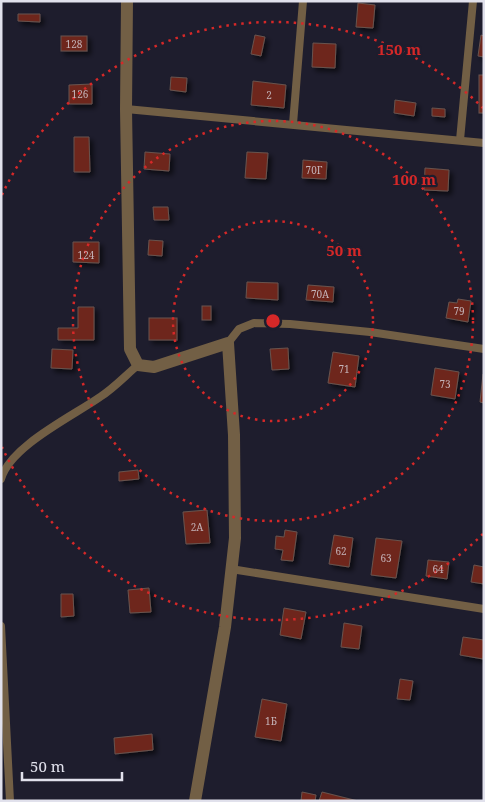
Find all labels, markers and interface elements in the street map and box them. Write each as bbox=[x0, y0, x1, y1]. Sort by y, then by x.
house number: 128 bbox=[66, 37, 83, 51]
text: 150 m bbox=[377, 39, 421, 59]
house number: 126 bbox=[72, 87, 89, 101]
house number: 2 bbox=[266, 88, 272, 102]
house number: 70Г bbox=[306, 163, 323, 177]
text: 100 m bbox=[392, 169, 436, 189]
text: 50 m bbox=[326, 240, 362, 260]
house number: 124 bbox=[78, 248, 95, 262]
house number: 70А bbox=[311, 287, 330, 301]
house number: 79 bbox=[453, 304, 465, 318]
centre of rings bbox=[264, 312, 282, 330]
house number: 71 bbox=[338, 362, 350, 376]
house number: 73 bbox=[439, 377, 451, 391]
house number: 2А bbox=[191, 520, 204, 534]
house number: 62 bbox=[335, 544, 347, 558]
house number: 63 bbox=[380, 551, 392, 565]
house number: 64 bbox=[432, 562, 444, 576]
house number: 1Б bbox=[265, 714, 277, 728]
scale bar bbox=[22, 750, 122, 782]
text: 50 m bbox=[30, 756, 65, 776]

